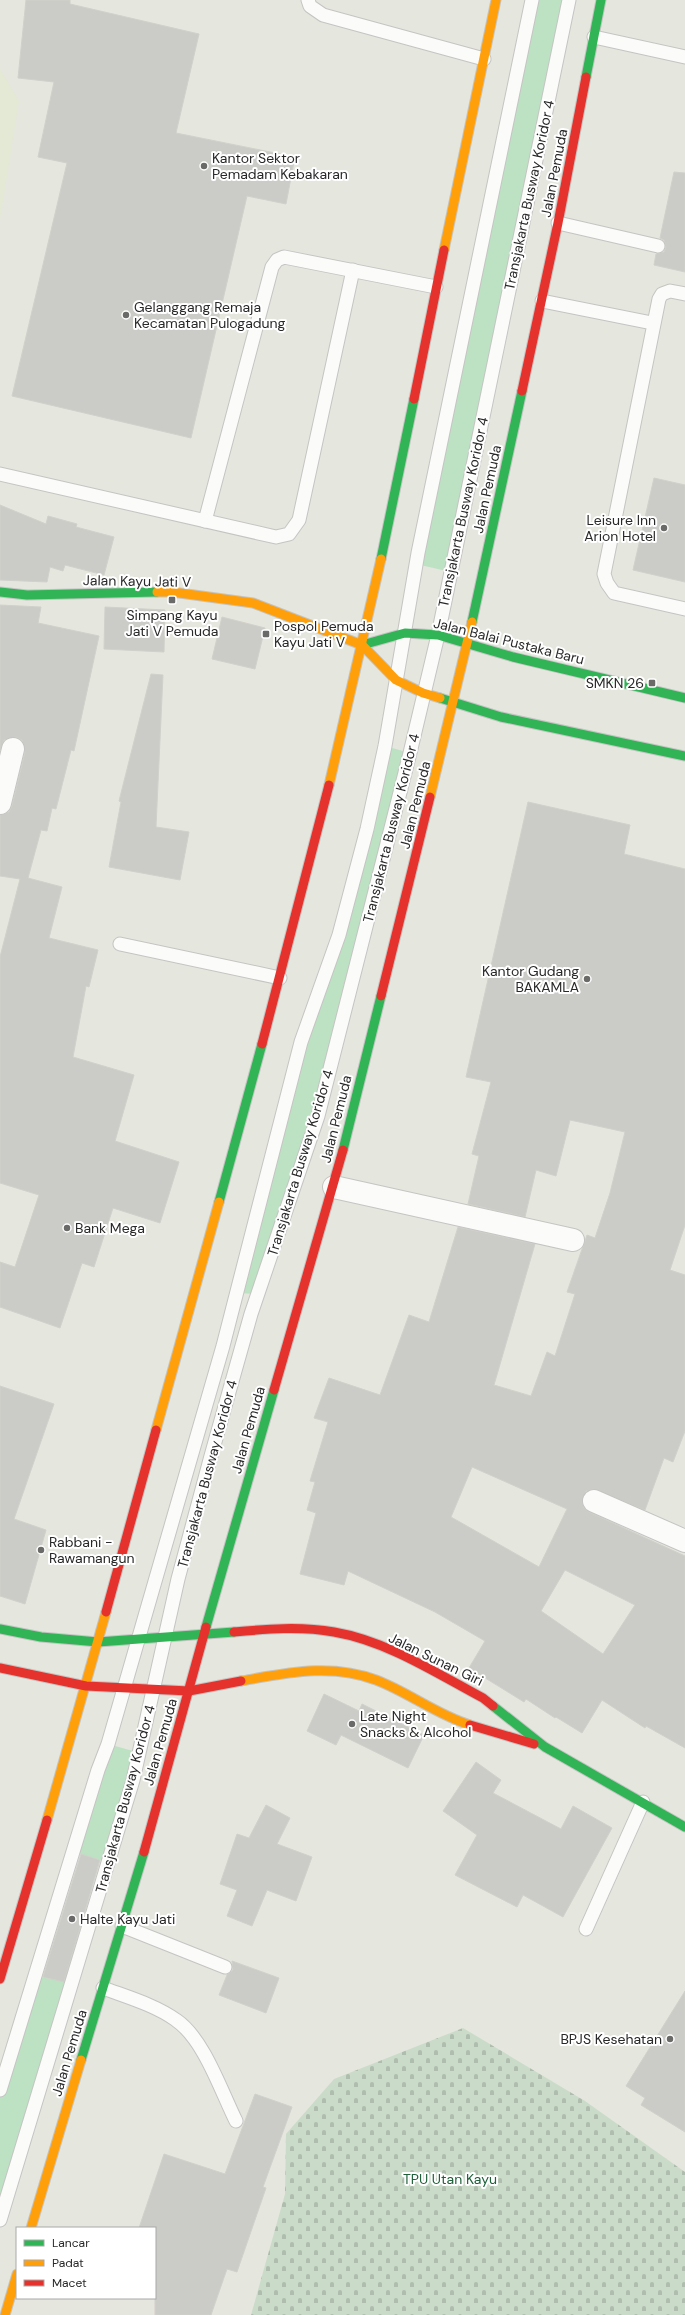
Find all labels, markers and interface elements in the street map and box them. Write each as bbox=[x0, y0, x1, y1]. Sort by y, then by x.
street label: Transjakarta Busway Koridor 4 bbox=[500, 98, 558, 292]
street label: Jalan Pemuda bbox=[537, 127, 571, 219]
place label: Kantor Sektor Pemadam Kebakaran bbox=[212, 149, 348, 183]
marker: Kantor Sektor Pemadam Kebakaran bbox=[199, 161, 209, 171]
place label: Gelanggang Remaja Kecamatan Pulogadung bbox=[134, 298, 286, 332]
marker: Gelanggang Remaja Kecamatan Pulogadung bbox=[121, 310, 131, 320]
street label: Transjakarta Busway Koridor 4 bbox=[434, 415, 492, 609]
street label: Jalan Pemuda bbox=[469, 443, 505, 535]
place label: Leisure Inn Arion Hotel bbox=[584, 511, 656, 545]
marker: Leisure Inn Arion Hotel bbox=[659, 523, 669, 533]
street label: Jalan Kayu Jati V bbox=[83, 571, 192, 591]
marker: Simpang Kayu Jati V Pemuda bbox=[167, 595, 177, 605]
place label: Simpang Kayu Jati V Pemuda bbox=[126, 606, 218, 640]
street label: Jalan Balai Pustaka Baru bbox=[432, 614, 586, 668]
place label: Pospol Pemuda Kayu Jati V bbox=[274, 617, 374, 651]
marker: Pospol Pemuda Kayu Jati V bbox=[261, 629, 271, 639]
place label: SMKN 26 bbox=[586, 674, 644, 692]
marker: SMKN 26 bbox=[647, 678, 657, 688]
street label: Transjakarta Busway Koridor 4 bbox=[359, 731, 423, 924]
street label: Jalan Pemuda bbox=[395, 759, 435, 851]
place label: Kantor Gudang BAKAMLA bbox=[482, 962, 579, 996]
marker: Kantor Gudang BAKAMLA bbox=[582, 974, 592, 984]
street label: Transjakarta Busway Koridor 4 bbox=[263, 1067, 337, 1258]
street label: Jalan Pemuda bbox=[316, 1073, 356, 1165]
place label: Bank Mega bbox=[75, 1219, 145, 1237]
marker: Bank Mega bbox=[62, 1223, 72, 1233]
street label: Transjakarta Busway Koridor 4 bbox=[173, 1377, 241, 1570]
street label: Jalan Pemuda bbox=[227, 1384, 269, 1476]
place label: Rabbani - Rawamangun bbox=[49, 1533, 135, 1567]
marker: Rabbani - Rawamangun bbox=[36, 1545, 46, 1555]
street label: Jalan Sunan Giri bbox=[386, 1628, 486, 1690]
street label: Jalan Pemuda bbox=[139, 1696, 181, 1788]
street label: Transjakarta Busway Koridor 4 bbox=[91, 1702, 159, 1895]
place label: Late Night Snacks & Alcohol bbox=[360, 1707, 471, 1741]
marker: Late Night Snacks & Alcohol bbox=[347, 1719, 357, 1729]
place label: Halte Kayu Jati bbox=[80, 1910, 175, 1928]
marker: Halte Kayu Jati bbox=[67, 1914, 77, 1924]
street label: Jalan Pemuda bbox=[47, 2007, 91, 2099]
place label: BPJS Kesehatan bbox=[560, 2030, 662, 2048]
marker: BPJS Kesehatan bbox=[665, 2034, 675, 2044]
park label: TPU Utan Kayu bbox=[403, 2170, 497, 2188]
legend bbox=[16, 2227, 156, 2299]
text: Lancar bbox=[52, 2235, 90, 2251]
text: Padat bbox=[52, 2255, 84, 2271]
text: Macet bbox=[52, 2275, 87, 2291]

